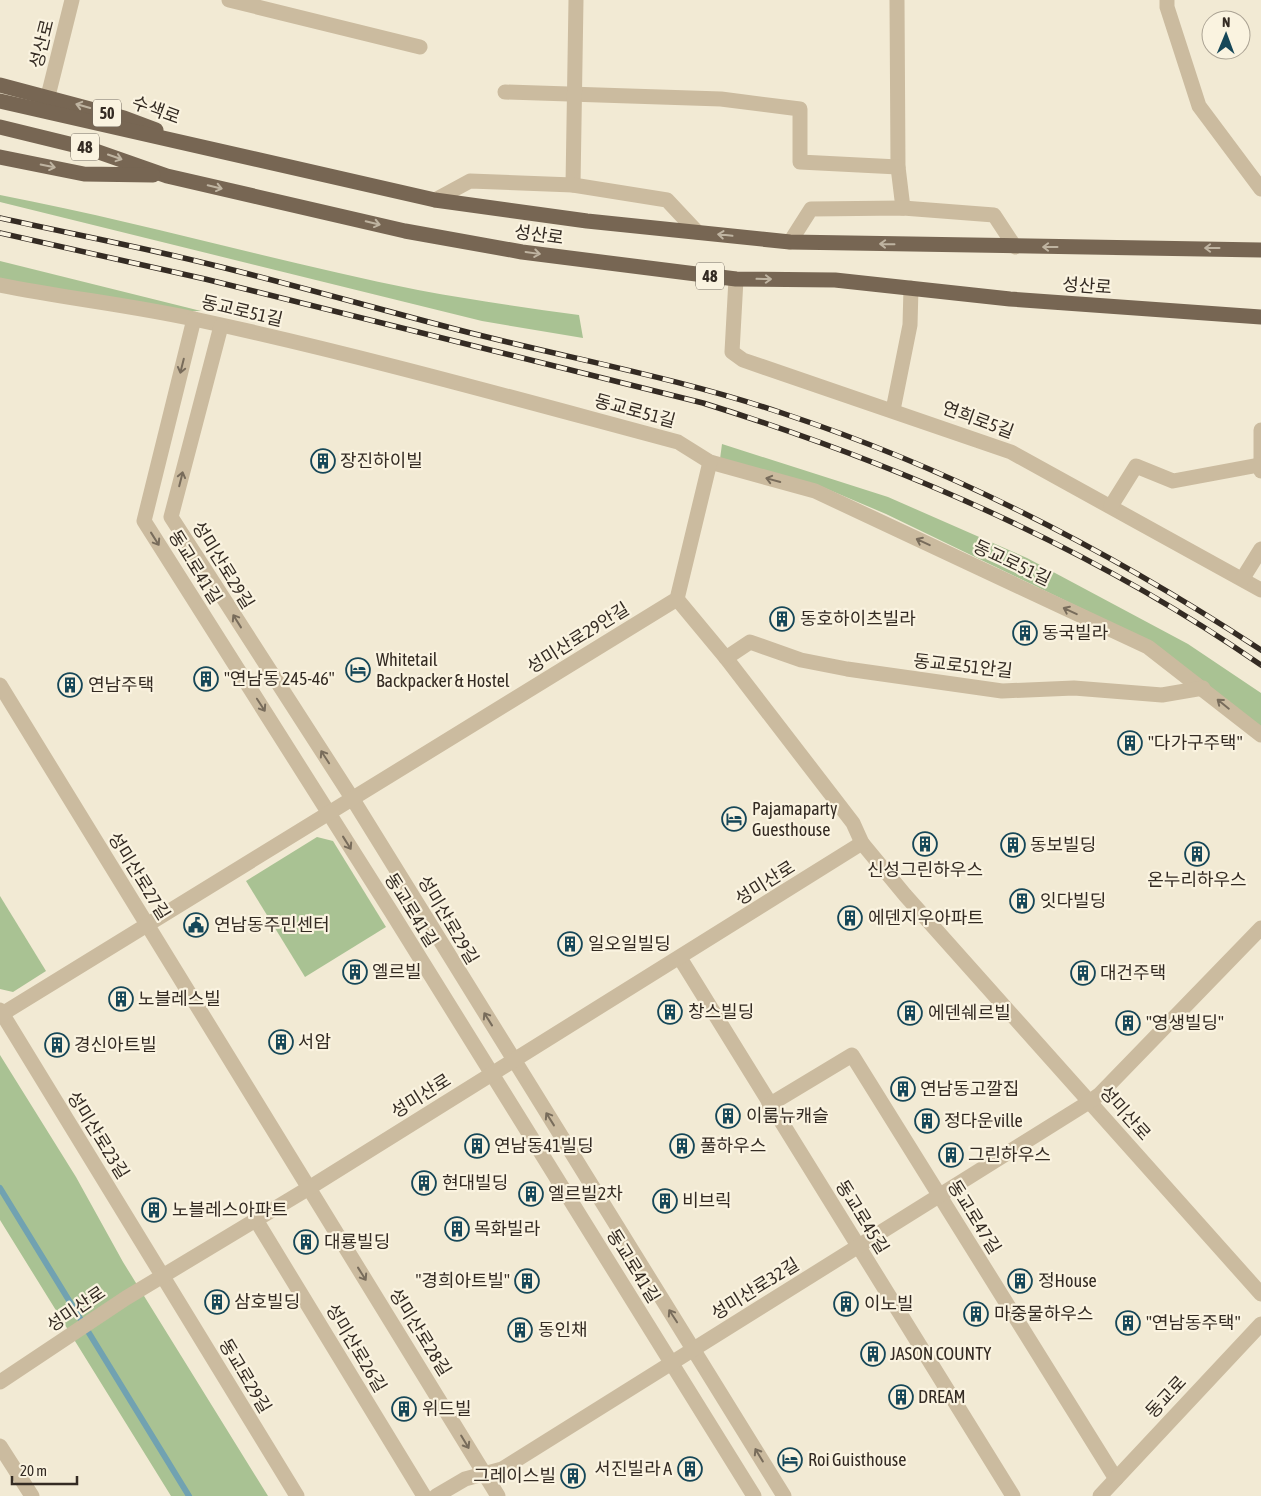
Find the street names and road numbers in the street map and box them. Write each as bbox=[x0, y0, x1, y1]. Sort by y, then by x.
street label: 성산로 bbox=[25, 17, 58, 71]
street label: 수색로 bbox=[129, 91, 183, 128]
road number: 50 bbox=[93, 100, 121, 126]
road number: 48 bbox=[71, 134, 99, 160]
street label: 성산로 bbox=[513, 221, 565, 248]
road number: 48 bbox=[696, 262, 724, 290]
street label: 성산로 bbox=[1062, 273, 1113, 298]
street label: 동교로51길 bbox=[199, 291, 285, 330]
street label: 동교로51길 bbox=[592, 390, 678, 431]
street label: 연희로5길 bbox=[939, 397, 1017, 442]
street label: 성미산로29길 bbox=[188, 517, 259, 613]
street label: 동교로41길 bbox=[164, 526, 226, 608]
street label: 동교로51길 bbox=[970, 535, 1054, 590]
street label: 성미산로29안길 bbox=[523, 598, 633, 677]
street label: 동교로51안길 bbox=[912, 650, 1014, 681]
street label: 성미산로27길 bbox=[104, 828, 175, 924]
street label: 성미산로 bbox=[731, 856, 798, 909]
street label: 동교로41길 bbox=[380, 869, 442, 951]
street label: 성미산로29길 bbox=[414, 872, 483, 968]
street label: 성미산로 bbox=[387, 1069, 454, 1122]
street label: 성미산로 bbox=[1095, 1081, 1155, 1144]
street label: 성미산로23길 bbox=[63, 1087, 134, 1183]
street label: 동교로45길 bbox=[831, 1176, 893, 1258]
street label: 동교로47길 bbox=[943, 1176, 1005, 1258]
street label: 동교로41길 bbox=[602, 1225, 664, 1307]
street label: 성미산로32길 bbox=[707, 1253, 803, 1324]
street label: 성미산로 bbox=[42, 1281, 109, 1336]
street label: 성미산로28길 bbox=[385, 1284, 456, 1380]
street label: 성미산로26길 bbox=[322, 1300, 391, 1396]
street label: 동교로29길 bbox=[215, 1335, 276, 1417]
street label: 동교로 bbox=[1141, 1371, 1190, 1422]

